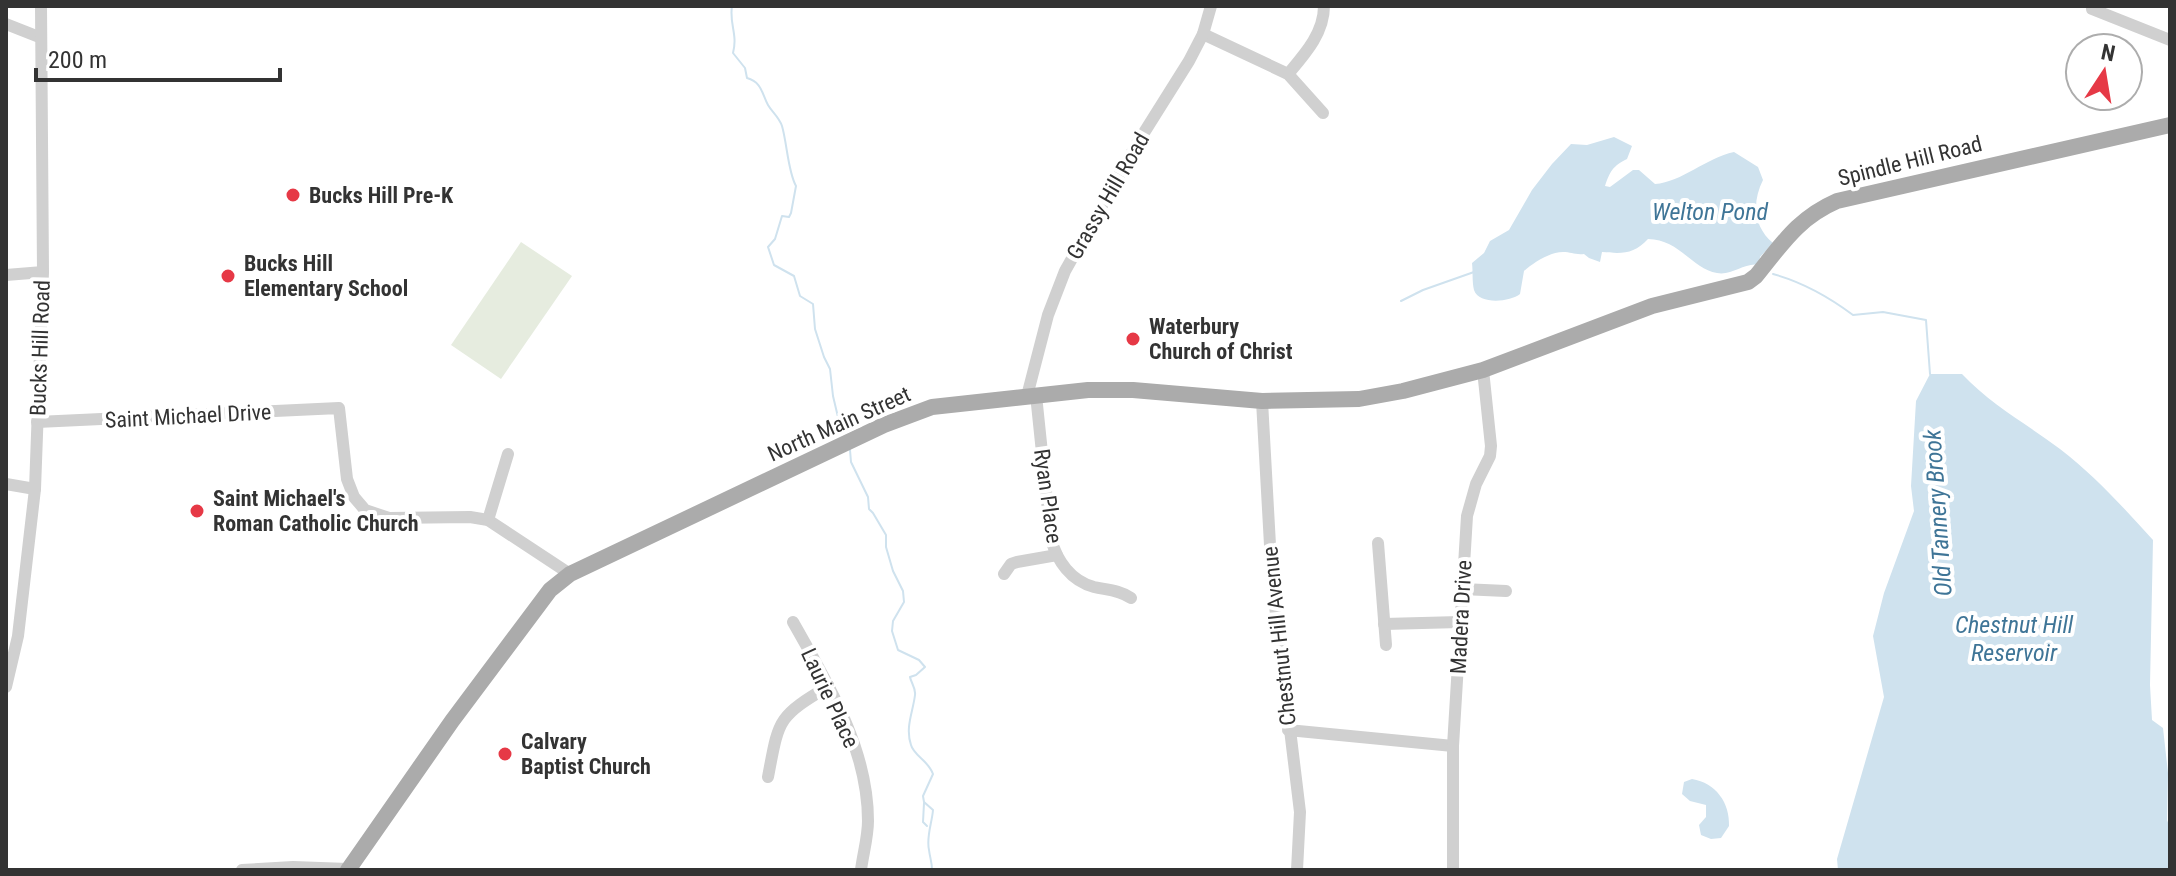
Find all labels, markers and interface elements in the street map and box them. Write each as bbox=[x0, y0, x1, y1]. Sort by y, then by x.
scale bar bbox=[36, 32, 280, 82]
north arrow bbox=[2064, 32, 2144, 112]
text: N bbox=[2099, 39, 2117, 67]
text: 200 m bbox=[48, 46, 107, 74]
street label: Grassy Hill Road bbox=[1062, 128, 1154, 264]
street label: Spindle Hill Road bbox=[1836, 131, 1984, 191]
place label: Bucks Hill Pre-K bbox=[309, 183, 454, 208]
marker: Bucks Hill Pre-K bbox=[284, 186, 302, 204]
water label: Welton Pond bbox=[1652, 198, 1768, 226]
place label: Bucks Hill Elementary School bbox=[244, 251, 408, 301]
marker: Bucks Hill Elementary School bbox=[219, 267, 237, 285]
street label: Bucks Hill Road bbox=[25, 280, 55, 416]
place label: Waterbury Church of Christ bbox=[1149, 314, 1293, 364]
marker: Waterbury Church of Christ bbox=[1124, 330, 1142, 348]
street label: North Main Street bbox=[764, 381, 914, 467]
street label: Saint Michael Drive bbox=[104, 399, 272, 433]
water label: Old Tannery Brook bbox=[1918, 428, 1958, 597]
street label: Ryan Place bbox=[1029, 447, 1067, 545]
place label: Saint Michael's Roman Catholic Church bbox=[213, 486, 419, 536]
marker: Saint Michael's Roman Catholic Church bbox=[188, 502, 206, 520]
street label: Chestnut Hill Avenue bbox=[1257, 545, 1301, 727]
street label: Madera Drive bbox=[1446, 559, 1476, 675]
water label: Chestnut Hill Reservoir bbox=[1955, 611, 2074, 667]
street label: Laurie Place bbox=[796, 644, 864, 752]
place label: Calvary Baptist Church bbox=[521, 729, 651, 779]
marker: Calvary Baptist Church bbox=[496, 745, 514, 763]

